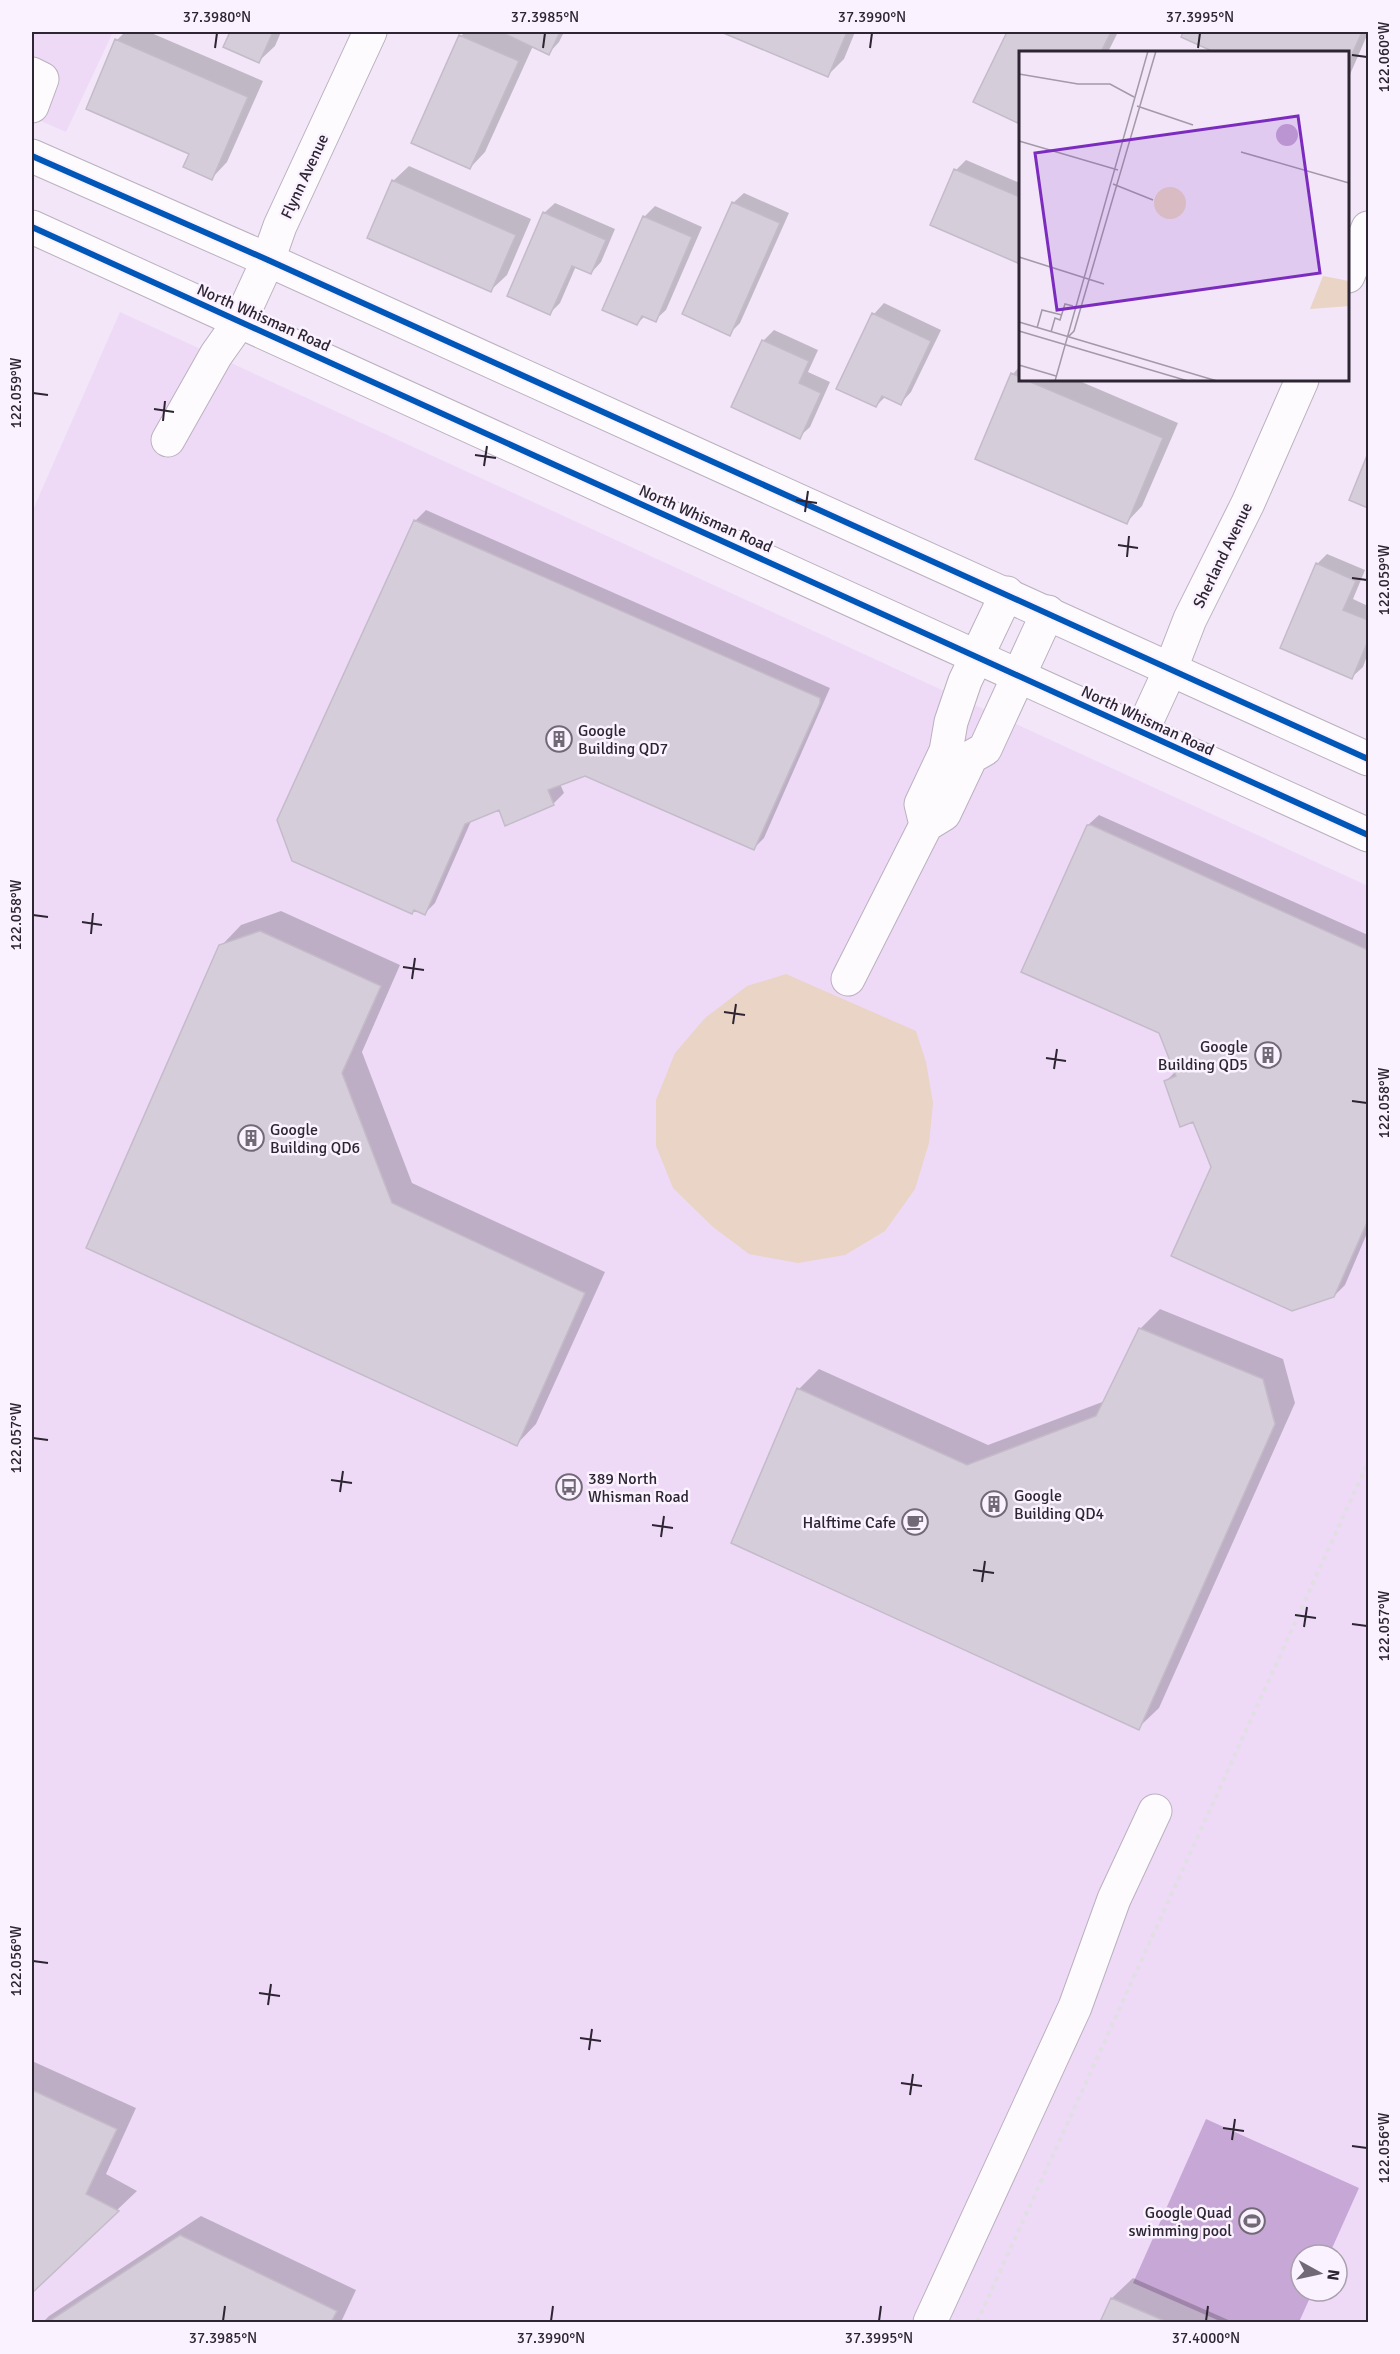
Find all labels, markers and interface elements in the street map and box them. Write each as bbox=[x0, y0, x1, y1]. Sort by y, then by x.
text: 37.3980°N bbox=[183, 8, 251, 26]
text: 37.3985°N bbox=[511, 8, 579, 26]
text: 37.3990°N bbox=[838, 8, 906, 26]
text: 37.3995°N bbox=[1166, 8, 1234, 26]
text: 122.060°W bbox=[1375, 21, 1393, 92]
inset map bbox=[1019, 51, 1349, 381]
street label: Flynn Avenue bbox=[277, 131, 333, 222]
street label: North Whisman Road bbox=[194, 279, 334, 356]
text: 122.059°W bbox=[7, 357, 25, 428]
street label: North Whisman Road bbox=[636, 480, 776, 557]
street label: Sherland Avenue bbox=[1189, 499, 1257, 612]
text: 122.059°W bbox=[1375, 544, 1393, 615]
street label: North Whisman Road bbox=[1078, 681, 1217, 760]
place label: Google Building QD7 bbox=[578, 721, 668, 759]
building icon: Google Building QD7 bbox=[544, 724, 574, 754]
text: 122.058°W bbox=[7, 879, 25, 950]
place label: Google Building QD5 bbox=[1158, 1037, 1248, 1075]
building icon: Google Building QD5 bbox=[1253, 1040, 1283, 1070]
text: 122.058°W bbox=[1375, 1067, 1393, 1138]
place label: Google Building QD6 bbox=[270, 1120, 360, 1158]
building icon: Google Building QD6 bbox=[236, 1123, 266, 1153]
text: 122.057°W bbox=[7, 1402, 25, 1473]
place label: 389 North Whisman Road bbox=[588, 1469, 689, 1507]
bus stop icon: 389 North Whisman Road bbox=[554, 1472, 584, 1502]
place label: Google Building QD4 bbox=[1014, 1486, 1105, 1524]
building icon: Google Building QD4 bbox=[979, 1489, 1009, 1519]
cafe icon: Halftime Cafe bbox=[900, 1507, 930, 1537]
place label: Halftime Cafe bbox=[802, 1513, 896, 1533]
text: 122.057°W bbox=[1375, 1590, 1393, 1661]
text: 122.056°W bbox=[7, 1925, 25, 1996]
text: 122.056°W bbox=[1375, 2112, 1393, 2183]
place label: Google Quad swimming pool bbox=[1129, 2203, 1232, 2241]
sports icon: Google Quad swimming pool bbox=[1237, 2206, 1267, 2236]
north arrow bbox=[1289, 2243, 1349, 2303]
text: N bbox=[1322, 2268, 1344, 2282]
text: 37.3985°N bbox=[189, 2329, 257, 2347]
text: 37.3990°N bbox=[517, 2329, 585, 2347]
text: 37.3995°N bbox=[845, 2329, 913, 2347]
text: 37.4000°N bbox=[1172, 2329, 1240, 2347]

